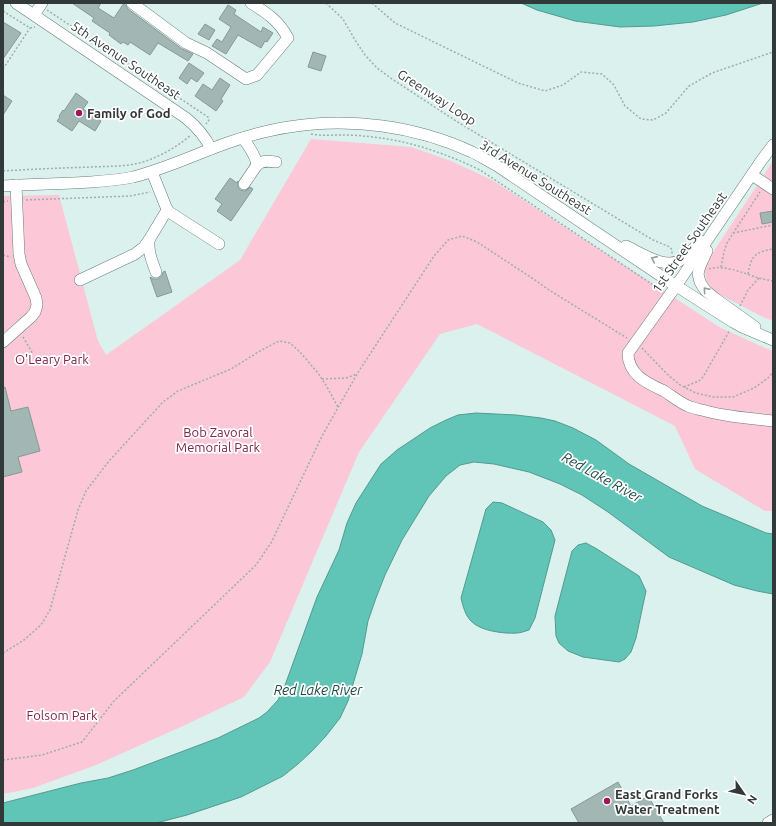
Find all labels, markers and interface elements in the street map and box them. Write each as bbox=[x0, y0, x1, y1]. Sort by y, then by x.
street label: 5th Avenue Southeast bbox=[69, 18, 183, 102]
street label: Greenway Loop bbox=[395, 66, 479, 128]
place label: Family of God bbox=[87, 106, 171, 120]
marker: Family of God bbox=[74, 108, 84, 118]
street label: 3rd Avenue Southeast bbox=[478, 137, 594, 217]
street label: 1st Street Southeast bbox=[649, 189, 729, 295]
one-way arrow bbox=[650, 256, 658, 264]
one-way arrow bbox=[704, 287, 711, 295]
park label: O'Leary Park bbox=[15, 352, 89, 366]
park label: Bob Zavoral Memorial Park bbox=[176, 425, 261, 454]
water label: Red Lake River bbox=[559, 449, 645, 506]
water label: Red Lake River bbox=[274, 682, 363, 698]
park label: Folsom Park bbox=[26, 708, 98, 722]
north arrow bbox=[724, 774, 764, 814]
place label: East Grand Forks Water Treatment bbox=[615, 787, 720, 816]
text: N bbox=[745, 793, 760, 806]
marker: East Grand Forks Water Treatment bbox=[602, 796, 612, 806]

